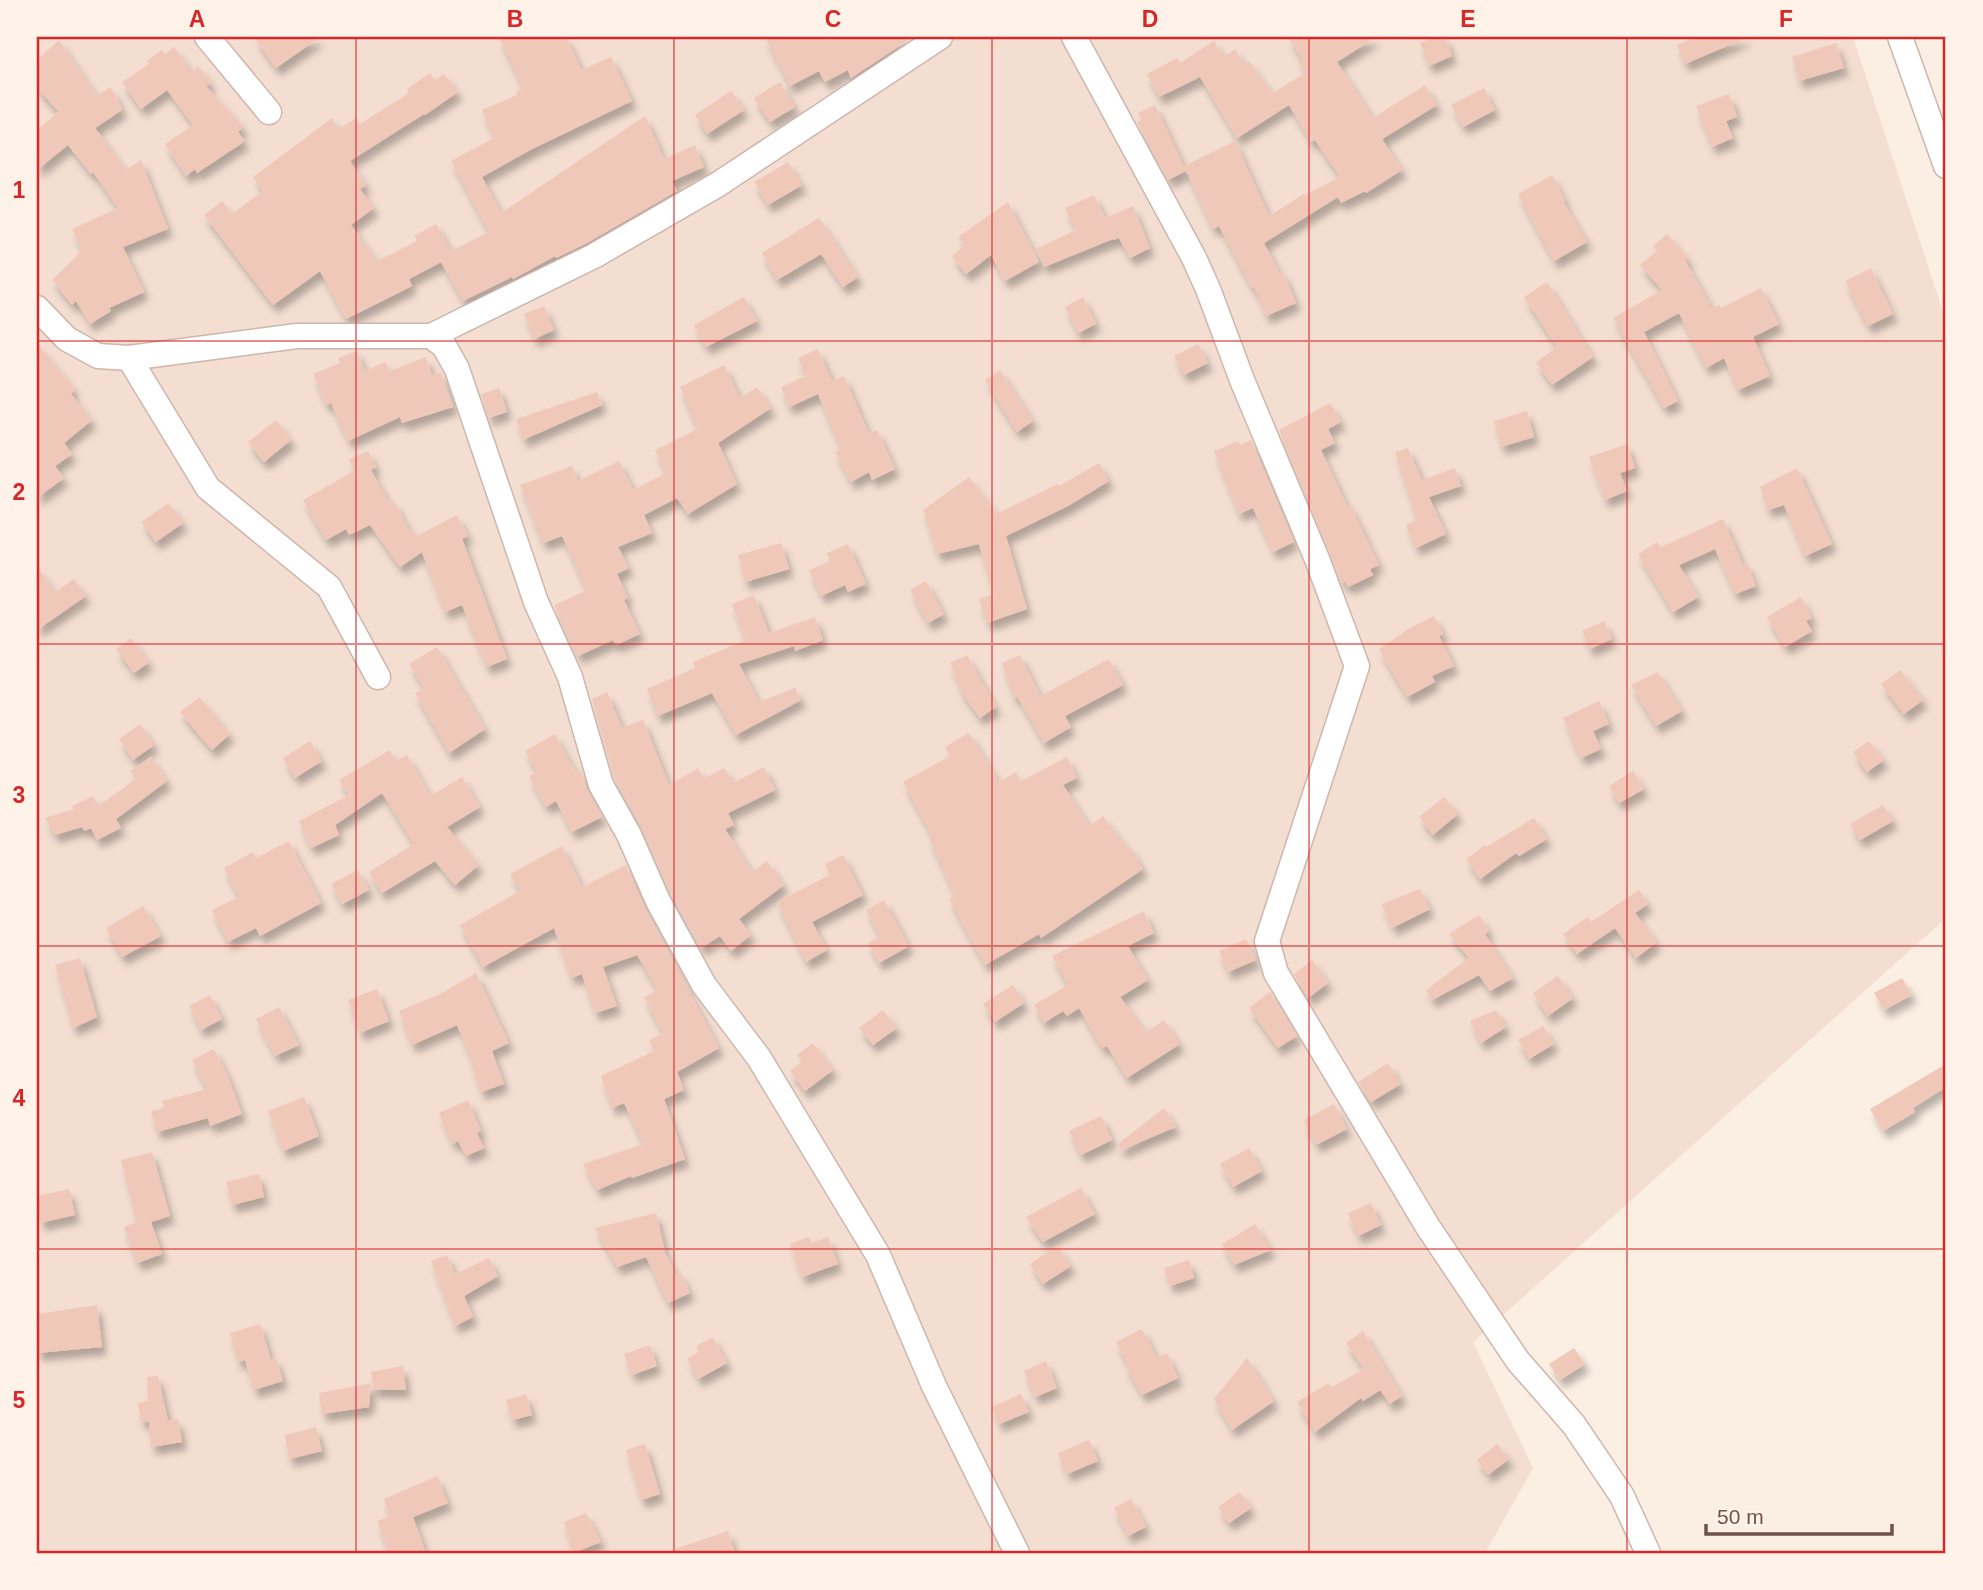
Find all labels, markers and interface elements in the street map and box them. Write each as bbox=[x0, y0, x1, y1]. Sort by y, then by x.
text: A bbox=[189, 6, 205, 32]
text: B bbox=[507, 6, 523, 32]
text: C bbox=[825, 6, 841, 32]
text: D bbox=[1142, 6, 1158, 32]
text: E bbox=[1460, 6, 1476, 32]
text: F bbox=[1779, 6, 1793, 32]
text: 1 bbox=[13, 177, 26, 203]
text: 2 bbox=[13, 479, 25, 505]
text: 3 bbox=[13, 782, 25, 808]
text: 4 bbox=[13, 1085, 26, 1111]
text: 5 bbox=[13, 1387, 26, 1413]
scale bar bbox=[1706, 1492, 1892, 1536]
text: 50 m bbox=[1717, 1505, 1764, 1528]

